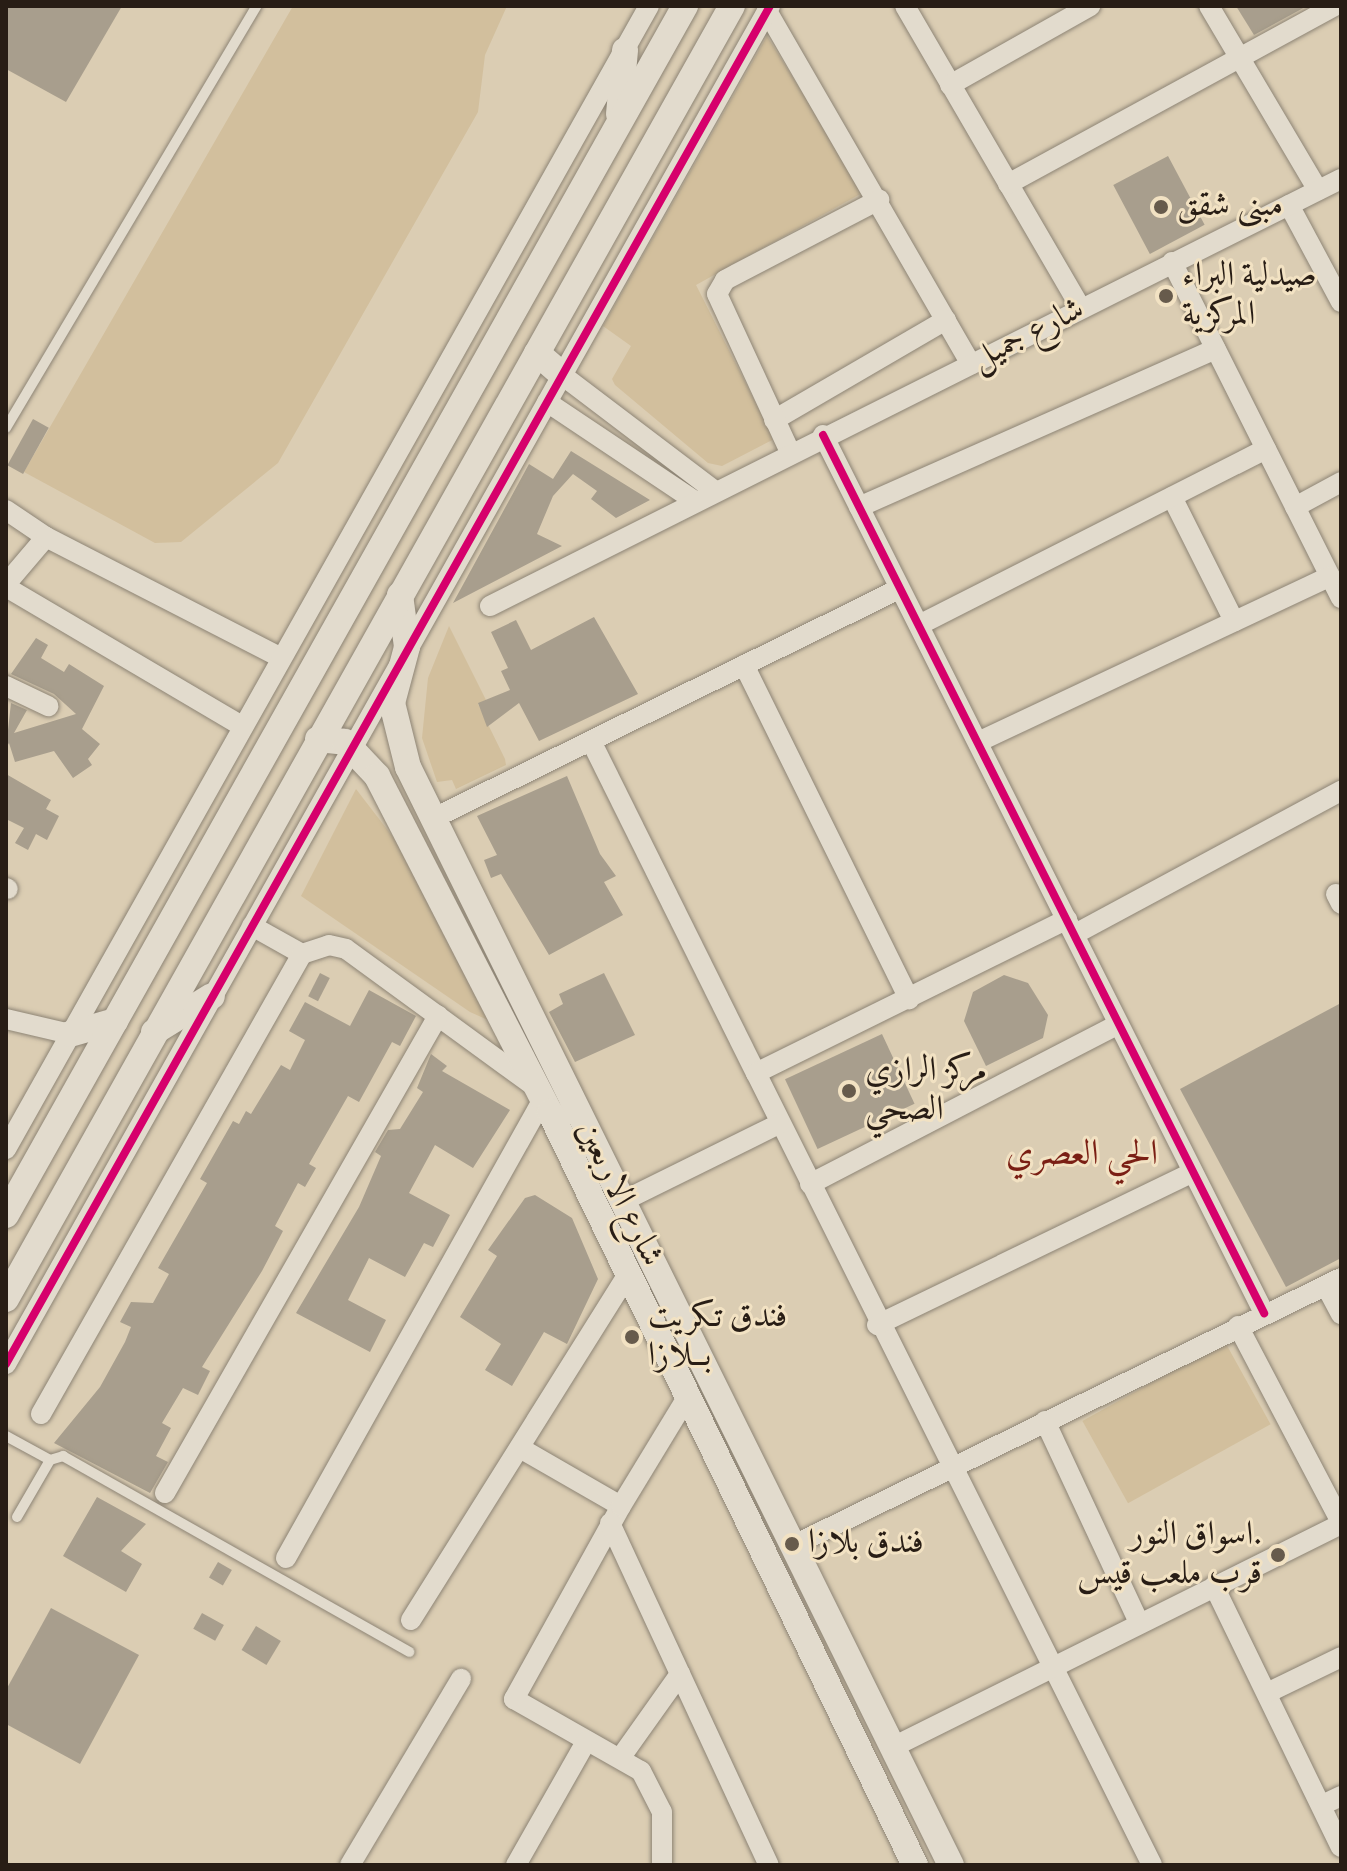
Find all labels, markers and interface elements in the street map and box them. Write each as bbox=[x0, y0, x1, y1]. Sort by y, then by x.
place label: مبنى شقق bbox=[1177, 187, 1283, 227]
marker: مبنى شقق bbox=[1152, 198, 1170, 216]
place label: صيدلية البراء المركزية bbox=[1182, 256, 1317, 336]
marker: صيدلية البراء المركزية bbox=[1157, 287, 1175, 305]
street label: شارع جميل bbox=[965, 289, 1091, 381]
place label: مركز الرازي الصحي bbox=[865, 1051, 987, 1130]
marker: مركز الرازي الصحي bbox=[840, 1082, 858, 1100]
street label: شارع الاربعين bbox=[566, 1115, 672, 1273]
district label: الحي العصري bbox=[1006, 1134, 1158, 1178]
place label: فندق تـكريت بــلازا bbox=[648, 1297, 787, 1376]
marker: فندق تـكريت بــلازا bbox=[623, 1328, 641, 1346]
place label: اسواق النور. قرب ملعب قيس bbox=[1077, 1515, 1262, 1594]
place label: فندق بلازا bbox=[808, 1524, 924, 1564]
marker: فندق بلازا bbox=[783, 1535, 801, 1553]
marker: اسواق النور. قرب ملعب قيس bbox=[1269, 1546, 1287, 1564]

